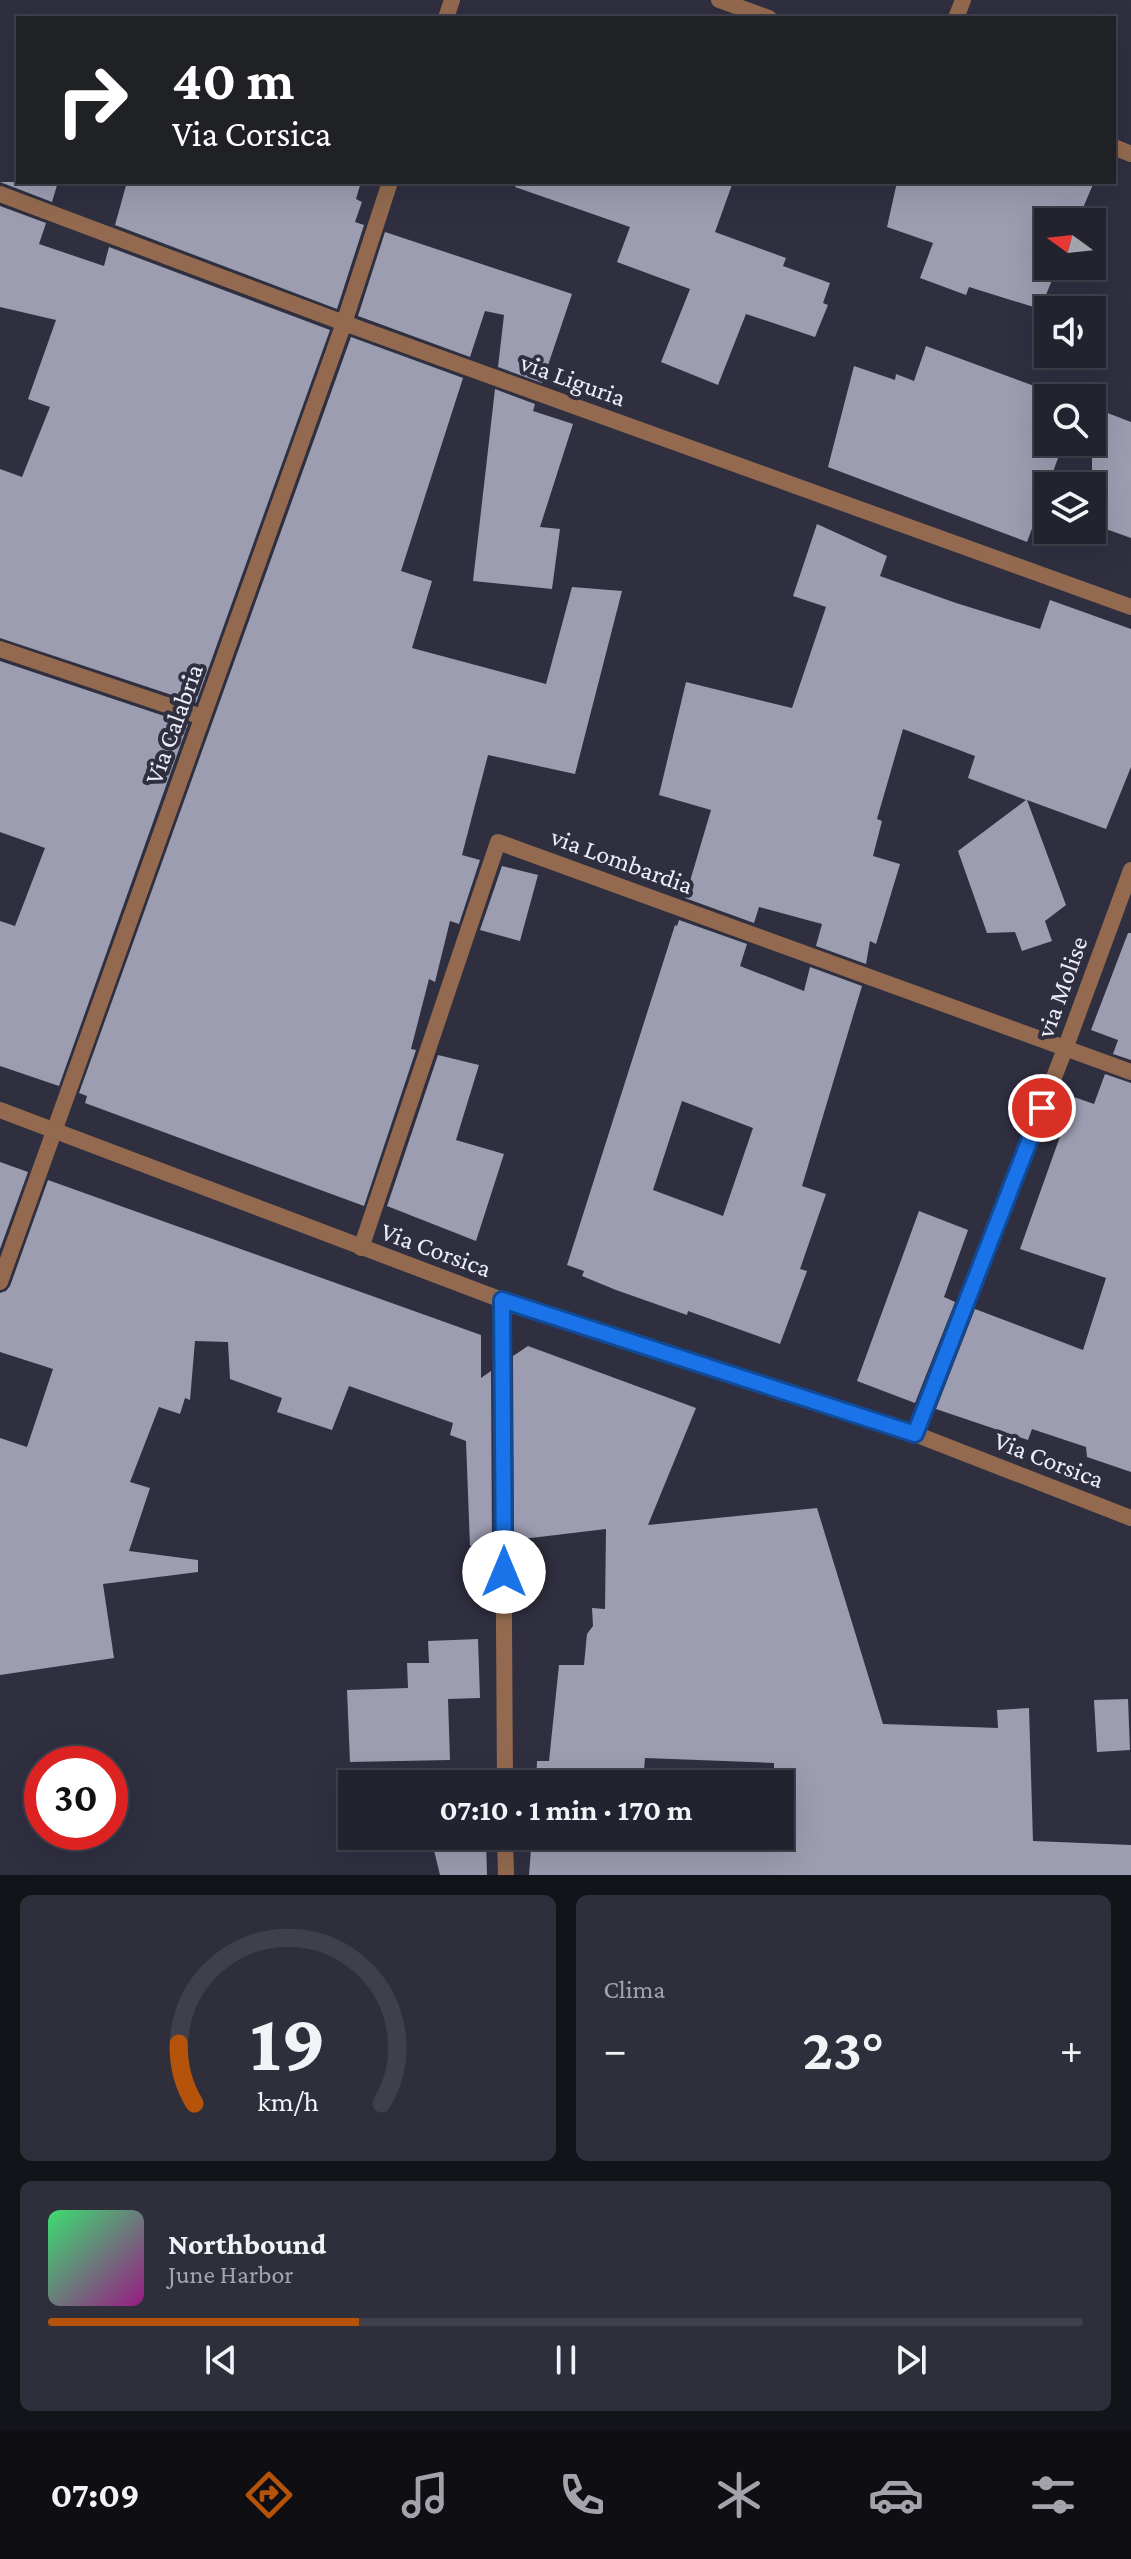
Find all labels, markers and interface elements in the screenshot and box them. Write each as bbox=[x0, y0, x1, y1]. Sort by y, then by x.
icon: right bbox=[40, 48, 144, 152]
text: 40 m bbox=[172, 49, 294, 111]
text: Via Corsica bbox=[172, 114, 331, 154]
north arrow bbox=[1034, 208, 1106, 280]
map controls bbox=[1034, 208, 1106, 544]
button: sound bbox=[1034, 296, 1106, 368]
street label: via Liguria bbox=[515, 347, 630, 412]
button: search bbox=[1034, 384, 1106, 456]
button: layers bbox=[1034, 472, 1106, 544]
street label: Via Calabria bbox=[139, 660, 209, 788]
street label: via Lombardia bbox=[546, 822, 697, 900]
street label: via Molise bbox=[1030, 932, 1094, 1042]
pin bbox=[1008, 1074, 1076, 1142]
icon: arrive bbox=[1020, 1086, 1064, 1130]
street label: Via Corsica bbox=[377, 1217, 495, 1283]
street label: Via Corsica bbox=[990, 1426, 1108, 1494]
position arrow bbox=[462, 1530, 546, 1614]
speed limit sign: 30 bbox=[24, 1746, 128, 1850]
text: 07:10 · 1 min · 170 m bbox=[440, 1793, 692, 1826]
text: Clima bbox=[604, 1975, 665, 2004]
text: 19 bbox=[249, 1995, 326, 2088]
text: 23° bbox=[802, 2015, 884, 2082]
text: − bbox=[604, 2025, 627, 2073]
text: + bbox=[1060, 2025, 1083, 2073]
text: km/h bbox=[257, 2085, 319, 2117]
text: Northbound bbox=[168, 2227, 326, 2260]
text: June Harbor bbox=[168, 2260, 294, 2289]
icon: previous bbox=[199, 2338, 243, 2382]
icon: pause bbox=[544, 2338, 588, 2382]
icon: next bbox=[889, 2338, 933, 2382]
icon: directions bbox=[241, 2467, 297, 2523]
icon: music bbox=[397, 2467, 453, 2523]
icon: phone bbox=[554, 2467, 610, 2523]
icon: climate bbox=[711, 2467, 767, 2523]
icon: car bbox=[868, 2467, 924, 2523]
icon: filters bbox=[1025, 2467, 1081, 2523]
text: 07:09 bbox=[50, 2475, 140, 2515]

